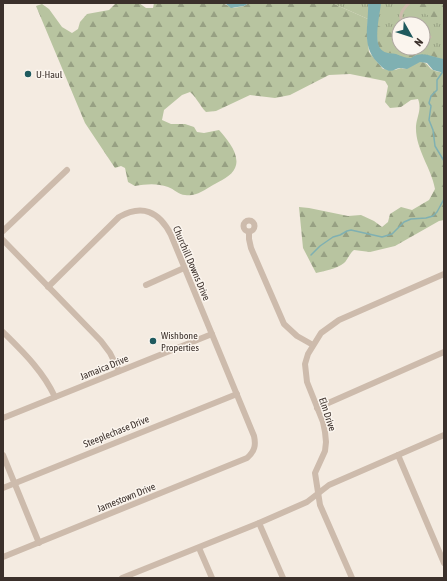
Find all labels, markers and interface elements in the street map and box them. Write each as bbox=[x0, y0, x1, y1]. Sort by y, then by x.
north arrow bbox=[391, 16, 431, 56]
text: N bbox=[412, 36, 425, 49]
marker: U-Haul bbox=[23, 69, 33, 79]
place label: U-Haul bbox=[36, 69, 63, 80]
street label: Churchill Downs Drive bbox=[171, 224, 212, 303]
place label: Wishbone Properties bbox=[161, 330, 199, 353]
marker: Wishbone Properties bbox=[148, 336, 158, 346]
street label: Jamaica Drive bbox=[78, 353, 130, 382]
street label: Elm Drive bbox=[317, 396, 338, 433]
street label: Steeplechase Drive bbox=[82, 413, 151, 450]
street label: Jamestown Drive bbox=[95, 481, 157, 514]

